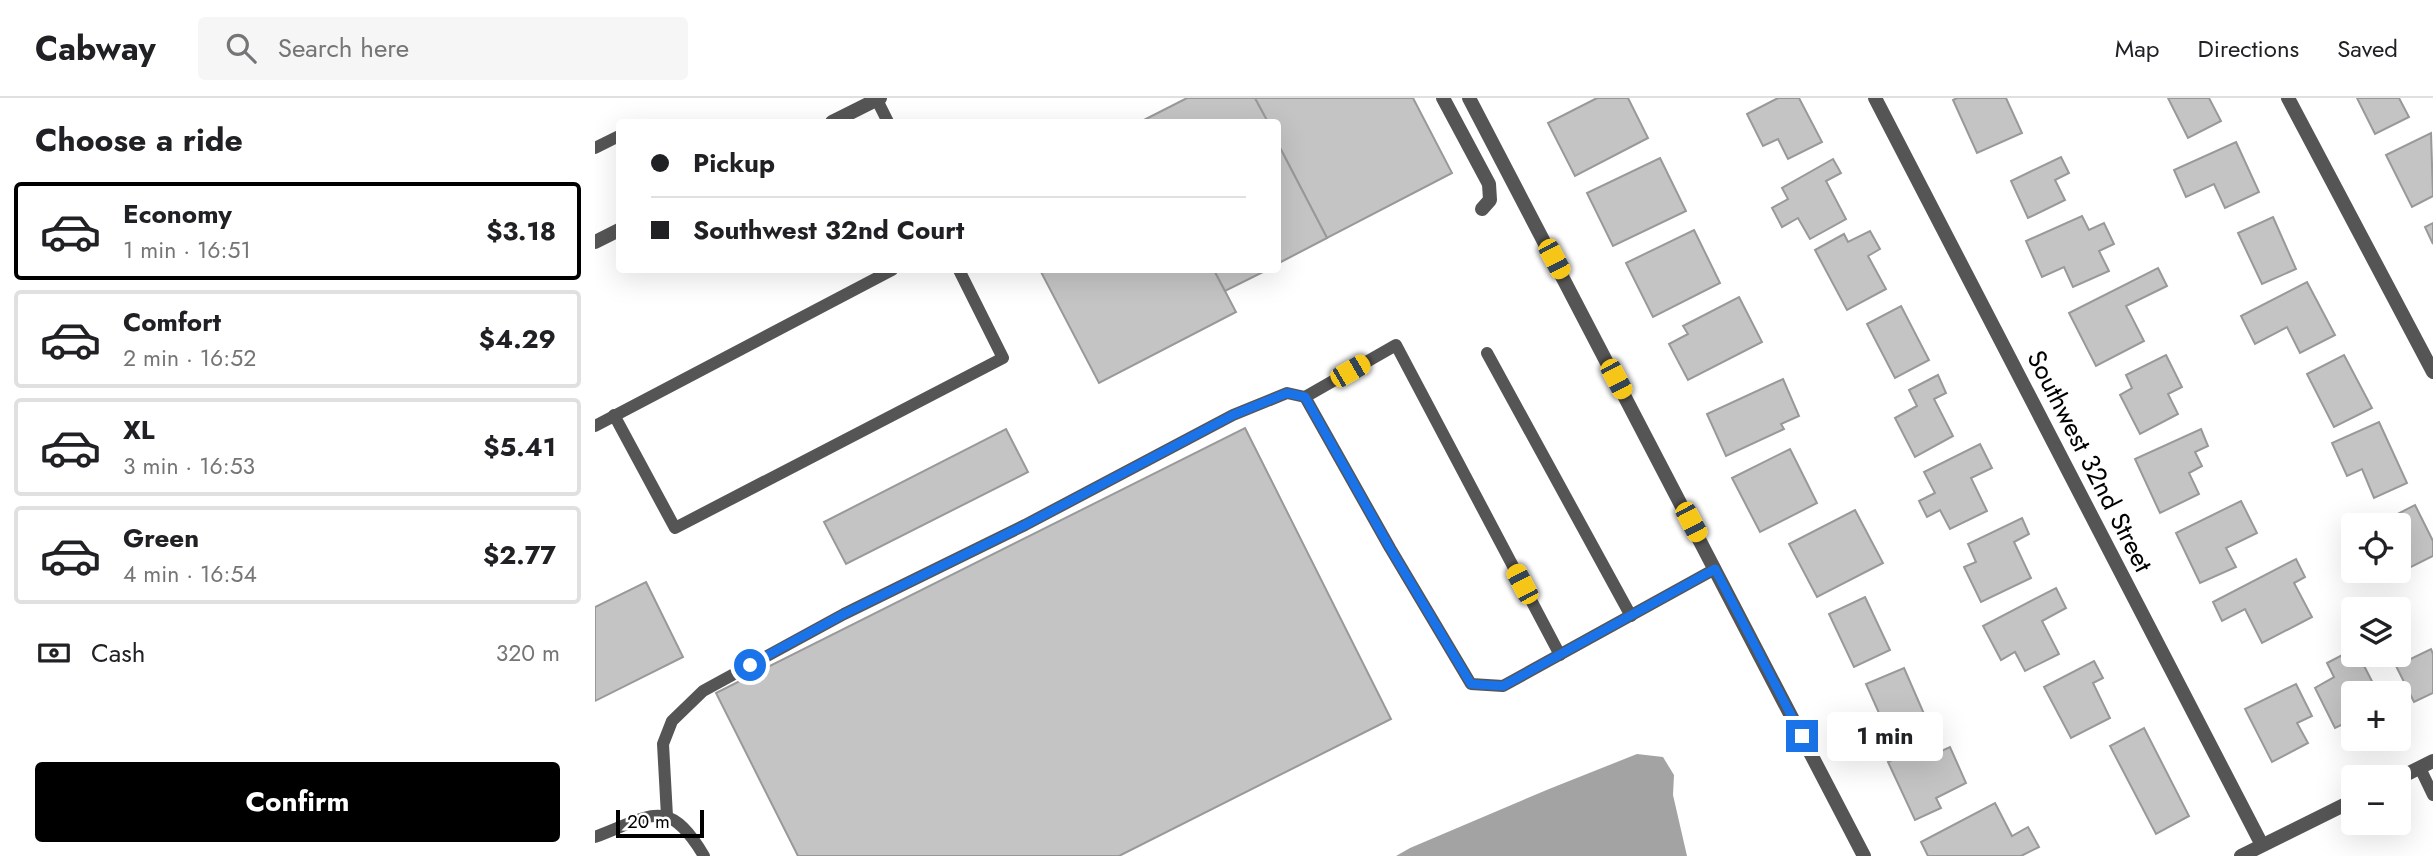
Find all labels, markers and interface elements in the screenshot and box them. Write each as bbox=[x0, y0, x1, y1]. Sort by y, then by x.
search box bbox=[198, 17, 688, 80]
text: Cabway bbox=[35, 25, 156, 72]
icon: search bbox=[222, 29, 260, 67]
text: Search here bbox=[278, 29, 409, 67]
text: Map bbox=[2115, 31, 2160, 66]
text: Directions bbox=[2198, 31, 2299, 66]
text: Saved bbox=[2337, 31, 2398, 66]
text: Choose a ride bbox=[35, 117, 243, 163]
text: Pickup bbox=[693, 144, 775, 182]
text: Economy bbox=[123, 195, 232, 233]
icon: car bbox=[39, 200, 102, 263]
text: Southwest 32nd Court bbox=[693, 211, 964, 249]
text: $3.18 bbox=[486, 212, 556, 250]
text: 1 min · 16:51 bbox=[123, 233, 251, 267]
car bbox=[1535, 236, 1574, 282]
text: Comfort bbox=[123, 303, 221, 341]
icon: car bbox=[39, 308, 102, 371]
text: $4.29 bbox=[479, 320, 556, 358]
text: 2 min · 16:52 bbox=[123, 341, 256, 375]
street label: Southwest 32nd Street bbox=[2018, 344, 2163, 579]
car bbox=[1327, 351, 1374, 391]
car bbox=[1597, 356, 1636, 402]
text: XL bbox=[123, 411, 155, 449]
icon: car bbox=[39, 416, 102, 479]
text: $5.41 bbox=[483, 428, 556, 466]
text: 3 min · 16:53 bbox=[123, 449, 255, 483]
car bbox=[1672, 499, 1711, 545]
map controls bbox=[2341, 513, 2411, 835]
button: locate bbox=[2341, 513, 2411, 583]
text: Green bbox=[123, 519, 199, 557]
icon: car bbox=[39, 524, 102, 587]
text: $2.77 bbox=[483, 536, 556, 574]
text: 4 min · 16:54 bbox=[123, 557, 257, 591]
car bbox=[1503, 561, 1542, 607]
button: layers bbox=[2341, 597, 2411, 667]
icon: cash bbox=[35, 634, 73, 672]
text: Cash bbox=[91, 634, 145, 672]
text: 320 m bbox=[496, 636, 560, 670]
route start bbox=[734, 649, 766, 681]
button: + bbox=[2341, 681, 2411, 751]
callout: 1 min bbox=[1827, 712, 1942, 760]
text: 1 min bbox=[1856, 719, 1914, 753]
route end bbox=[1786, 720, 1818, 752]
button: Confirm bbox=[35, 762, 560, 842]
button: − bbox=[2341, 765, 2411, 835]
scale bar bbox=[616, 807, 703, 839]
text: 20 m bbox=[627, 808, 670, 835]

